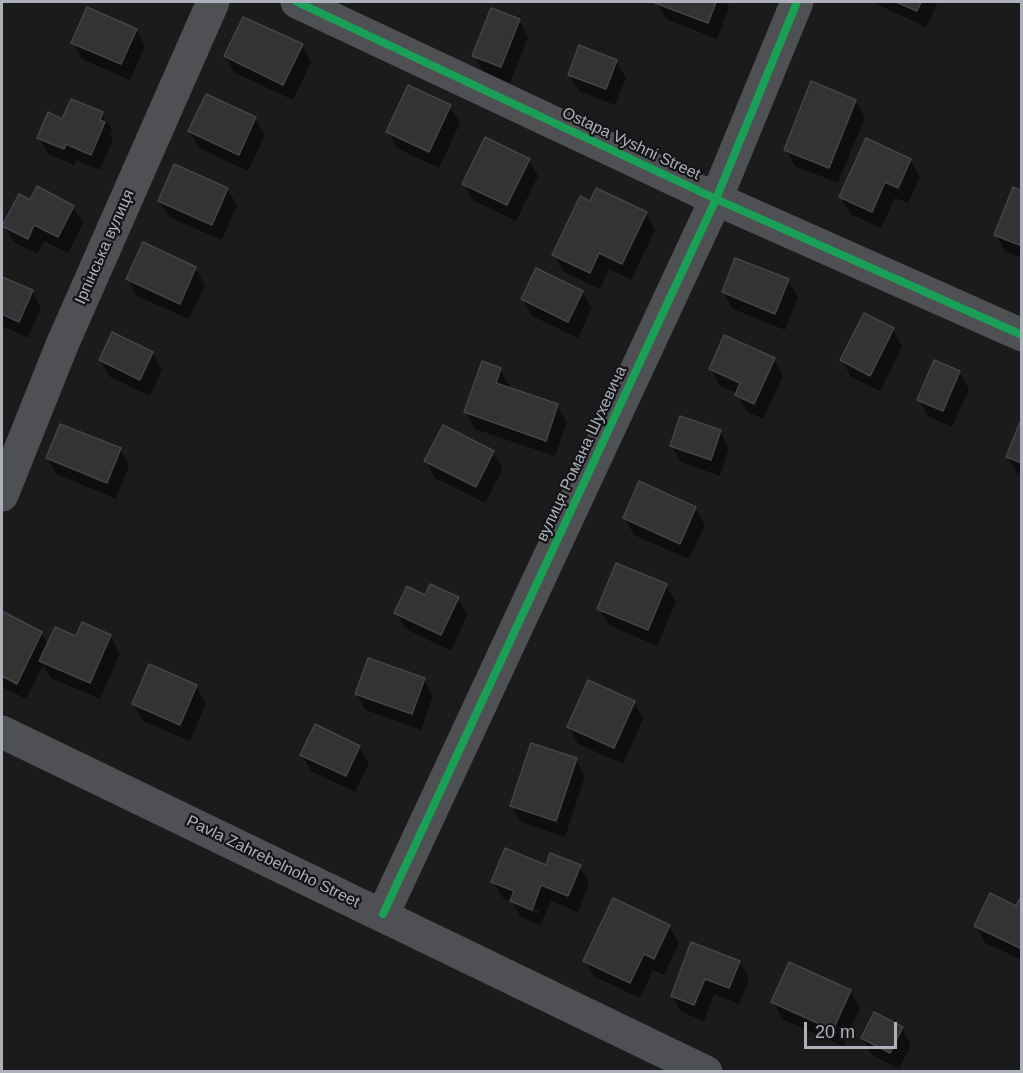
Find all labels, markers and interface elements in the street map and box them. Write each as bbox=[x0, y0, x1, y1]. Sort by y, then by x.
street label: Ostapa Vyshni Street bbox=[559, 103, 703, 185]
street label: Ірпінська вулиця bbox=[71, 187, 139, 307]
street label: вулиця Романа Шухевича bbox=[533, 363, 631, 545]
street label: Pavla Zahrebelnoho Street bbox=[183, 812, 363, 912]
scale bar bbox=[807, 1010, 900, 1048]
text: 20 m bbox=[815, 1022, 855, 1042]

